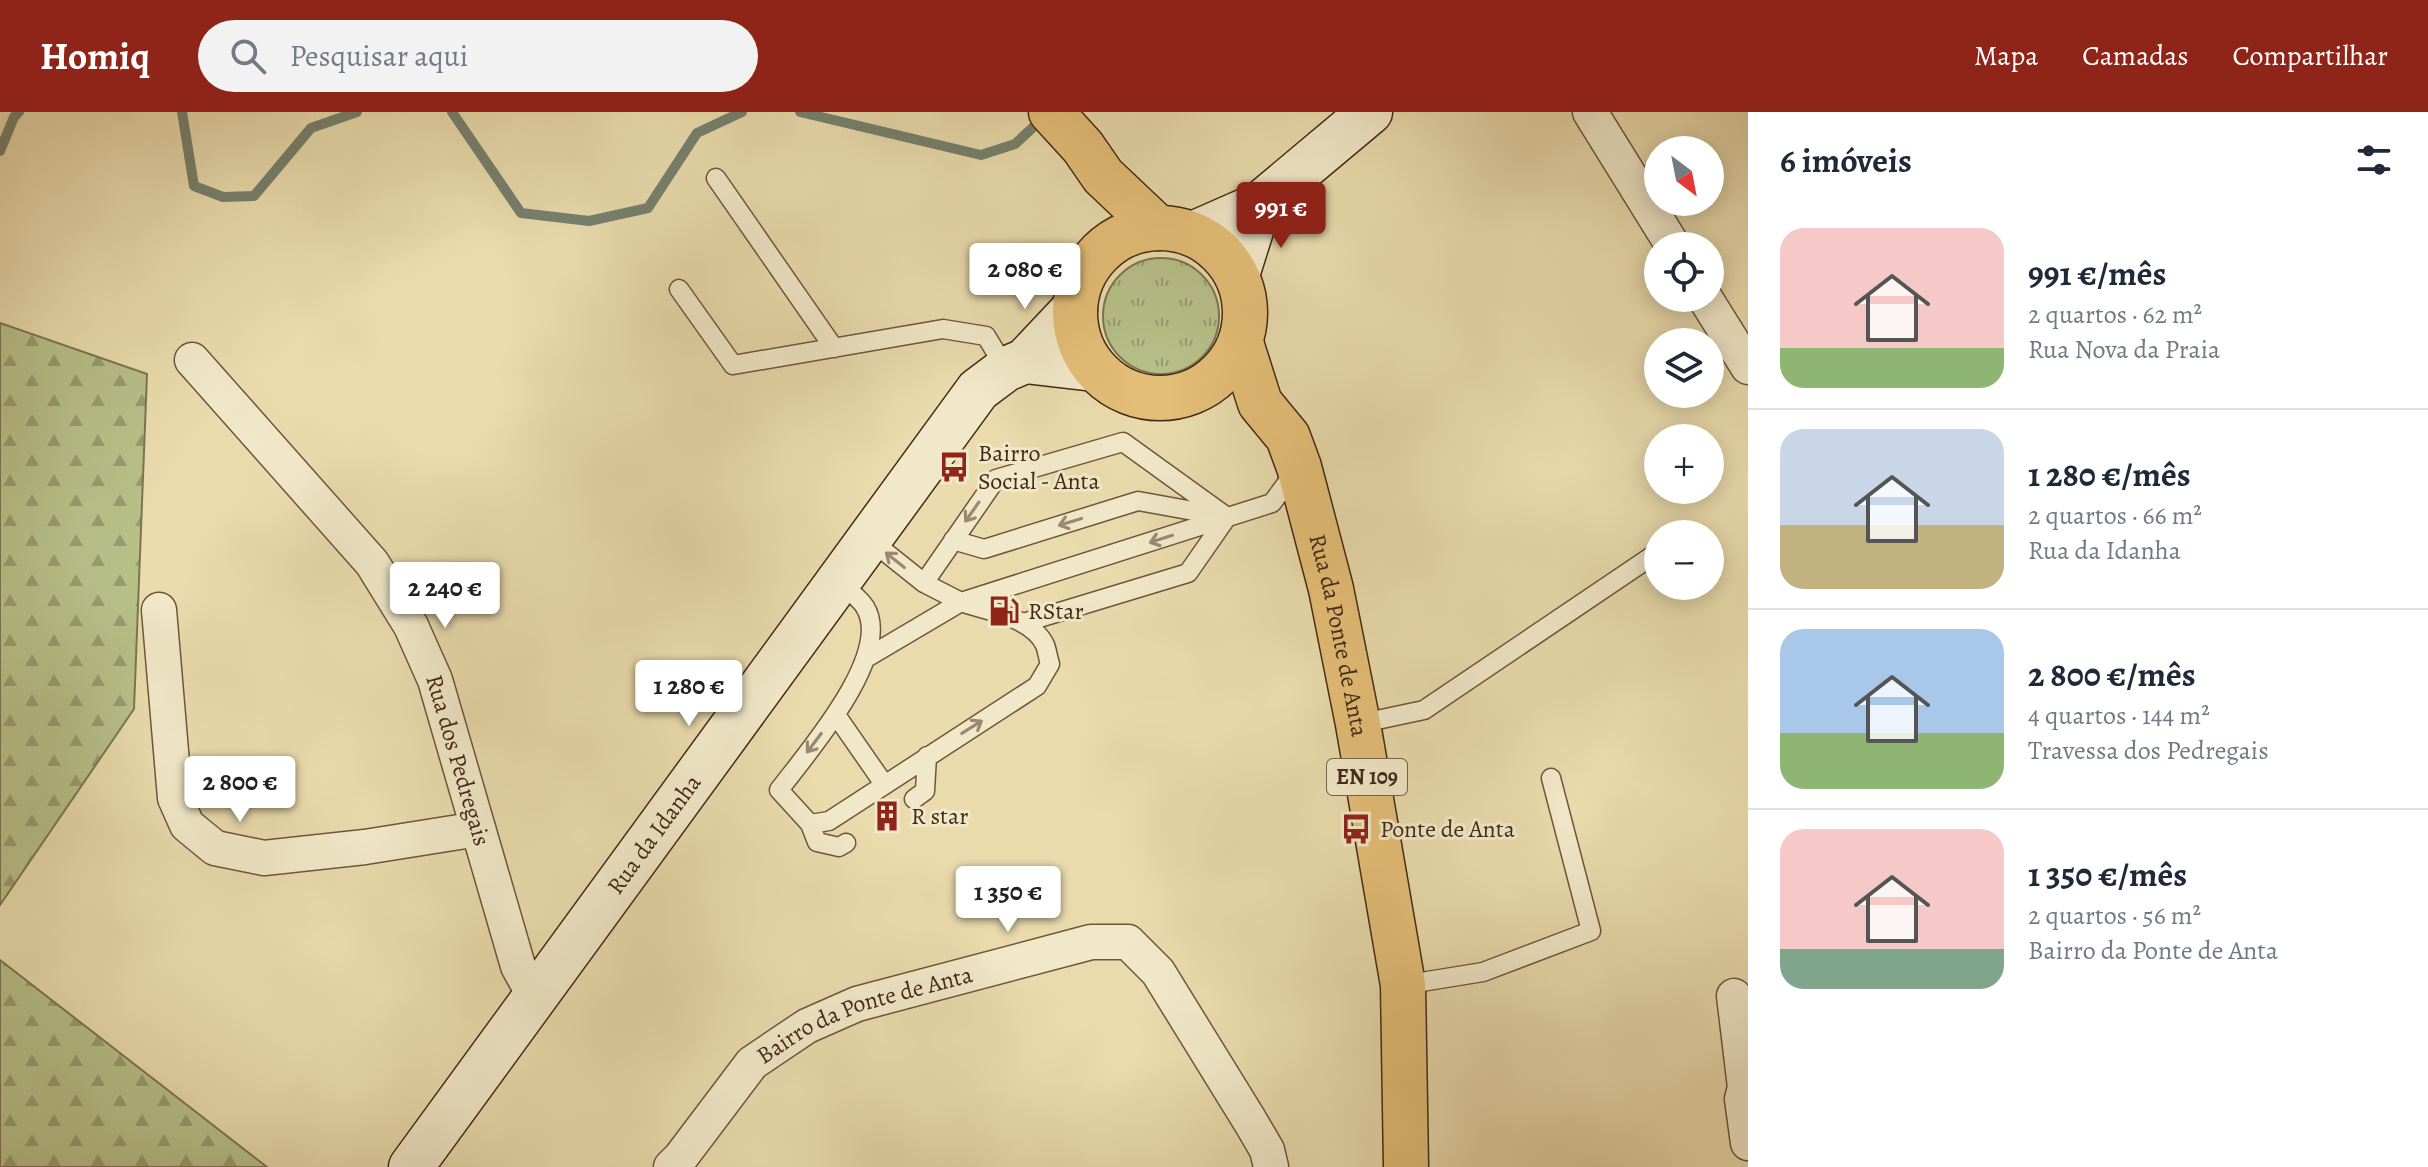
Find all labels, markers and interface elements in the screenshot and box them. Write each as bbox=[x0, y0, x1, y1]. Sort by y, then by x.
search box bbox=[198, 20, 758, 92]
text: Homiq bbox=[40, 30, 150, 82]
icon: search bbox=[226, 34, 270, 78]
text: Pesquisar aqui bbox=[290, 36, 468, 76]
text: Mapa bbox=[1974, 37, 2038, 75]
text: Camadas bbox=[2082, 37, 2189, 75]
text: Compartilhar bbox=[2233, 37, 2388, 75]
north arrow bbox=[1644, 136, 1724, 216]
map controls bbox=[1644, 136, 1724, 600]
text: 6 imóveis bbox=[1780, 137, 1912, 184]
icon: filters bbox=[2352, 138, 2396, 182]
pin: 991 € bbox=[1225, 182, 1337, 250]
text: 991 € bbox=[1255, 190, 1307, 225]
button: locate bbox=[1644, 232, 1724, 312]
pin: 2 080 € bbox=[951, 243, 1099, 311]
text: 991 €/mês bbox=[2028, 250, 2166, 297]
text: 2 080 € bbox=[987, 251, 1063, 286]
icon: home bbox=[1844, 260, 1940, 356]
text: 2 quartos · 62 m² bbox=[2028, 297, 2202, 332]
button: layers bbox=[1644, 328, 1724, 408]
text: Rua Nova da Praia bbox=[2028, 332, 2220, 367]
button: + bbox=[1644, 424, 1724, 504]
place label: Bairro Social - Anta bbox=[978, 437, 1100, 497]
bus stop icon: Bairro Social - Anta bbox=[937, 450, 971, 484]
text: 1 280 €/mês bbox=[2028, 451, 2191, 498]
icon: home bbox=[1844, 461, 1940, 557]
text: 2 quartos · 66 m² bbox=[2028, 498, 2202, 533]
one-way arrow bbox=[964, 501, 980, 523]
one-way arrow bbox=[1058, 516, 1083, 530]
button: − bbox=[1644, 520, 1724, 600]
street label: Rua da Ponte de Anta bbox=[1301, 530, 1376, 740]
one-way arrow bbox=[1149, 532, 1174, 547]
text: Rua da Idanha bbox=[2028, 533, 2181, 568]
one-way arrow bbox=[886, 551, 906, 569]
pin: 2 240 € bbox=[371, 562, 519, 630]
text: 2 240 € bbox=[408, 570, 482, 605]
fuel station icon: RStar bbox=[987, 594, 1021, 628]
place label: RStar bbox=[1028, 595, 1084, 627]
text: 2 800 €/mês bbox=[2028, 651, 2196, 698]
pin: 1 280 € bbox=[615, 660, 763, 728]
icon: home bbox=[1844, 661, 1940, 757]
text: 1 280 € bbox=[653, 668, 725, 703]
street label: Rua dos Pedregais bbox=[418, 671, 498, 850]
text: 4 quartos · 144 m² bbox=[2028, 698, 2210, 733]
one-way arrow bbox=[960, 719, 983, 735]
one-way arrow bbox=[806, 732, 823, 753]
text: Travessa dos Pedregais bbox=[2028, 733, 2269, 768]
pin: 2 800 € bbox=[166, 756, 314, 824]
road number: EN 109 bbox=[1327, 759, 1407, 795]
text: 2 800 € bbox=[202, 764, 278, 799]
street label: Rua da Idanha bbox=[599, 767, 709, 901]
building icon: R star bbox=[870, 799, 904, 833]
place label: R star bbox=[911, 800, 968, 832]
bus stop icon: Ponte de Anta bbox=[1339, 812, 1373, 846]
place label: Ponte de Anta bbox=[1380, 813, 1516, 845]
text: 1 350 €/mês bbox=[2028, 851, 2187, 898]
icon: home bbox=[1844, 861, 1940, 957]
pin: 1 350 € bbox=[934, 866, 1082, 934]
text: 1 350 € bbox=[974, 874, 1042, 909]
text: 2 quartos · 56 m² bbox=[2028, 898, 2201, 933]
text: Bairro da Ponte de Anta bbox=[2028, 933, 2278, 968]
street label: Bairro da Ponte de Anta bbox=[750, 958, 977, 1071]

